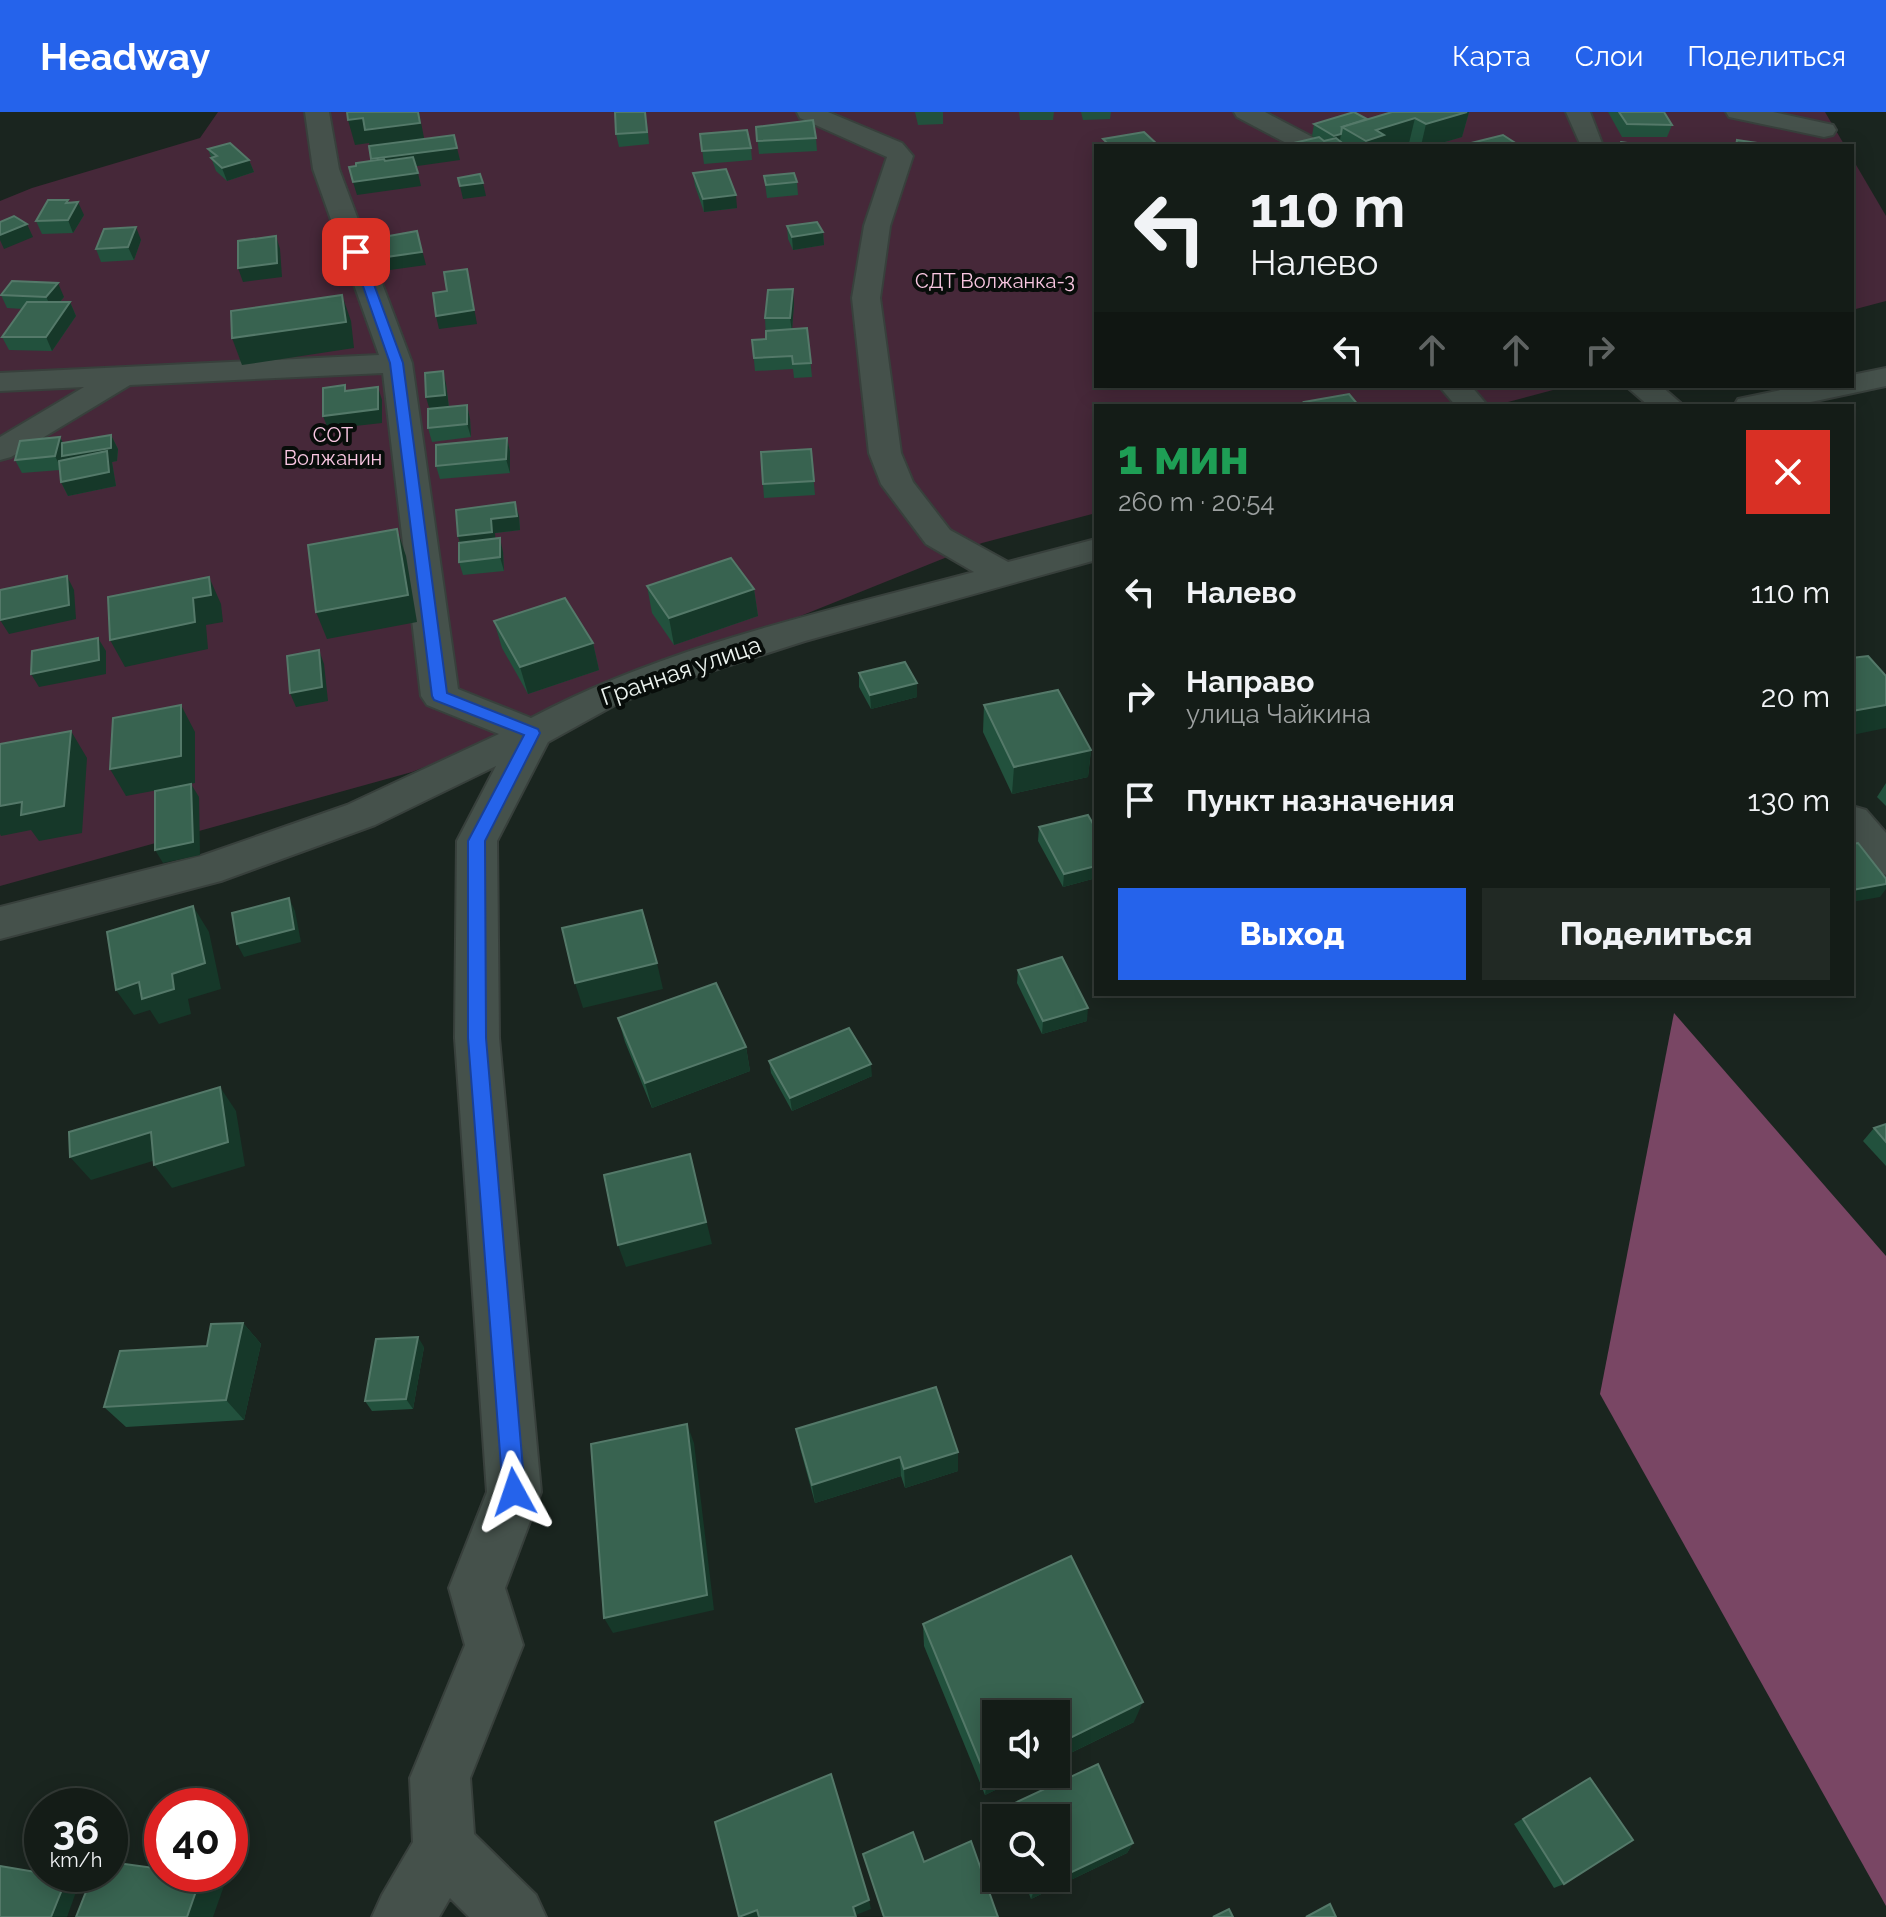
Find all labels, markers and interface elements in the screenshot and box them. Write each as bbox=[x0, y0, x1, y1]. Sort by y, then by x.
text: Headway bbox=[40, 34, 210, 79]
text: Карта bbox=[1452, 40, 1531, 73]
text: Слои bbox=[1575, 40, 1643, 73]
text: Поделиться bbox=[1687, 40, 1846, 73]
text: 110 m bbox=[1250, 174, 1405, 240]
icon: left bbox=[1118, 176, 1222, 280]
pin bbox=[322, 218, 390, 286]
icon: arrive bbox=[334, 230, 378, 274]
text: Налево bbox=[1250, 241, 1378, 283]
park label: СДТ Волжанка-3 bbox=[915, 269, 1075, 293]
icon: left bbox=[1326, 328, 1370, 372]
icon: ahead bbox=[1410, 328, 1454, 372]
icon: ahead bbox=[1494, 328, 1538, 372]
icon: right bbox=[1578, 328, 1622, 372]
park label: СОТ Волжанин bbox=[284, 423, 382, 470]
text: 1 мин bbox=[1118, 429, 1249, 485]
button: close bbox=[1746, 430, 1830, 514]
text: 260 m · 20:54 bbox=[1118, 487, 1275, 517]
icon: left bbox=[1118, 570, 1162, 614]
text: Налево bbox=[1186, 575, 1296, 610]
text: 110 m bbox=[1751, 575, 1830, 610]
street label: Гранная улица bbox=[597, 630, 765, 711]
text: Направо bbox=[1186, 664, 1315, 699]
icon: right bbox=[1118, 674, 1162, 718]
text: 20 m bbox=[1761, 679, 1830, 714]
text: улица Чайкина bbox=[1186, 699, 1371, 729]
icon: arrive bbox=[1118, 778, 1162, 822]
text: Пункт назначения bbox=[1186, 783, 1455, 818]
text: 130 m bbox=[1748, 783, 1830, 818]
button: Выход bbox=[1118, 888, 1466, 980]
button: Поделиться bbox=[1482, 888, 1830, 980]
position arrow bbox=[472, 1450, 556, 1534]
map controls bbox=[982, 1700, 1070, 1892]
button: sound bbox=[982, 1700, 1070, 1788]
speed limit sign: 40 bbox=[144, 1788, 248, 1892]
button: search bbox=[982, 1804, 1070, 1892]
text: 36 bbox=[53, 1806, 99, 1853]
text: km/h bbox=[50, 1848, 102, 1872]

